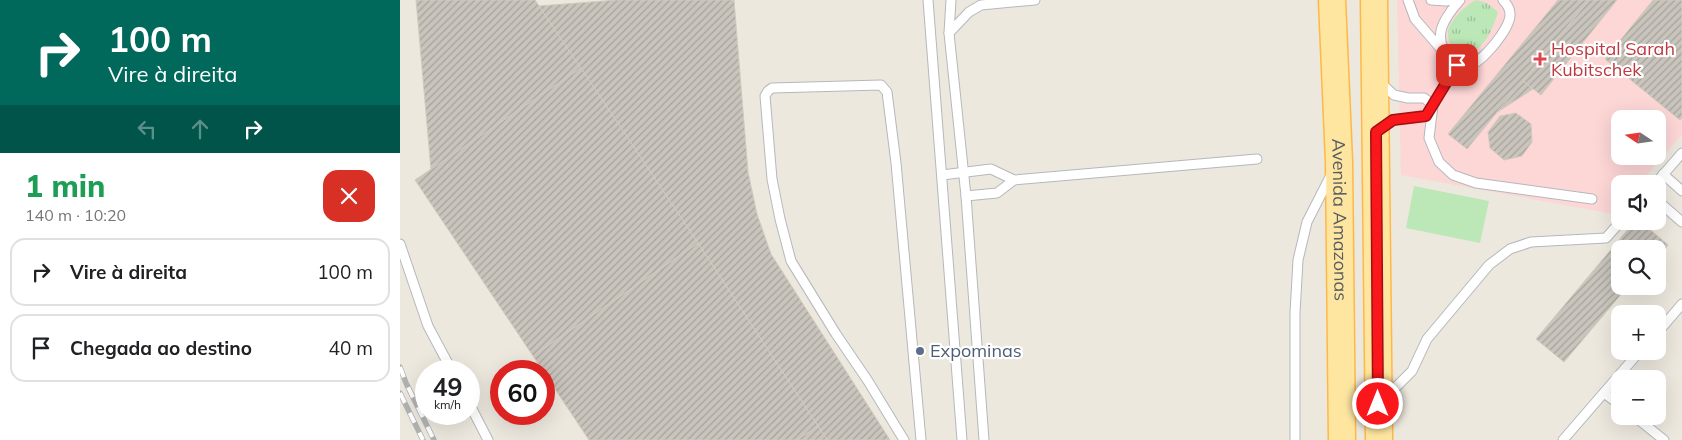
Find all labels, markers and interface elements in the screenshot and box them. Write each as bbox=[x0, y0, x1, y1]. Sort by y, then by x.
text: 100 m bbox=[108, 17, 212, 61]
icon: right bbox=[25, 20, 90, 85]
place label: Hospital Sarah Kubitschek bbox=[1551, 37, 1675, 81]
pin bbox=[1436, 44, 1478, 86]
icon: arrive bbox=[1443, 51, 1471, 79]
marker: Hospital Sarah Kubitschek bbox=[1533, 52, 1547, 66]
text: Vire à direita bbox=[108, 60, 237, 88]
north arrow bbox=[1611, 110, 1666, 165]
map controls bbox=[1611, 110, 1666, 425]
icon: left bbox=[133, 115, 161, 143]
icon: ahead bbox=[186, 115, 214, 143]
icon: right bbox=[239, 115, 267, 143]
street label: Avenida Amazonas bbox=[1327, 138, 1353, 301]
text: 1 min bbox=[25, 167, 105, 205]
button: close bbox=[323, 170, 375, 222]
button: sound bbox=[1611, 175, 1666, 230]
text: 140 m · 10:20 bbox=[25, 205, 126, 225]
button: search bbox=[1611, 240, 1666, 295]
icon: right bbox=[27, 258, 55, 286]
text: Vire à direita bbox=[70, 260, 187, 284]
text: 100 m bbox=[317, 260, 373, 284]
button: + bbox=[1611, 305, 1666, 360]
icon: arrive bbox=[27, 334, 55, 362]
text: Chegada ao destino bbox=[70, 336, 252, 360]
text: 40 m bbox=[329, 336, 373, 360]
place label: Expominas bbox=[930, 339, 1022, 362]
marker: Expominas bbox=[914, 345, 926, 357]
speed limit sign: 60 bbox=[490, 360, 555, 425]
button: − bbox=[1611, 370, 1666, 425]
text: 49 bbox=[432, 371, 463, 402]
position arrow bbox=[1351, 377, 1403, 429]
text: km/h bbox=[434, 397, 461, 412]

